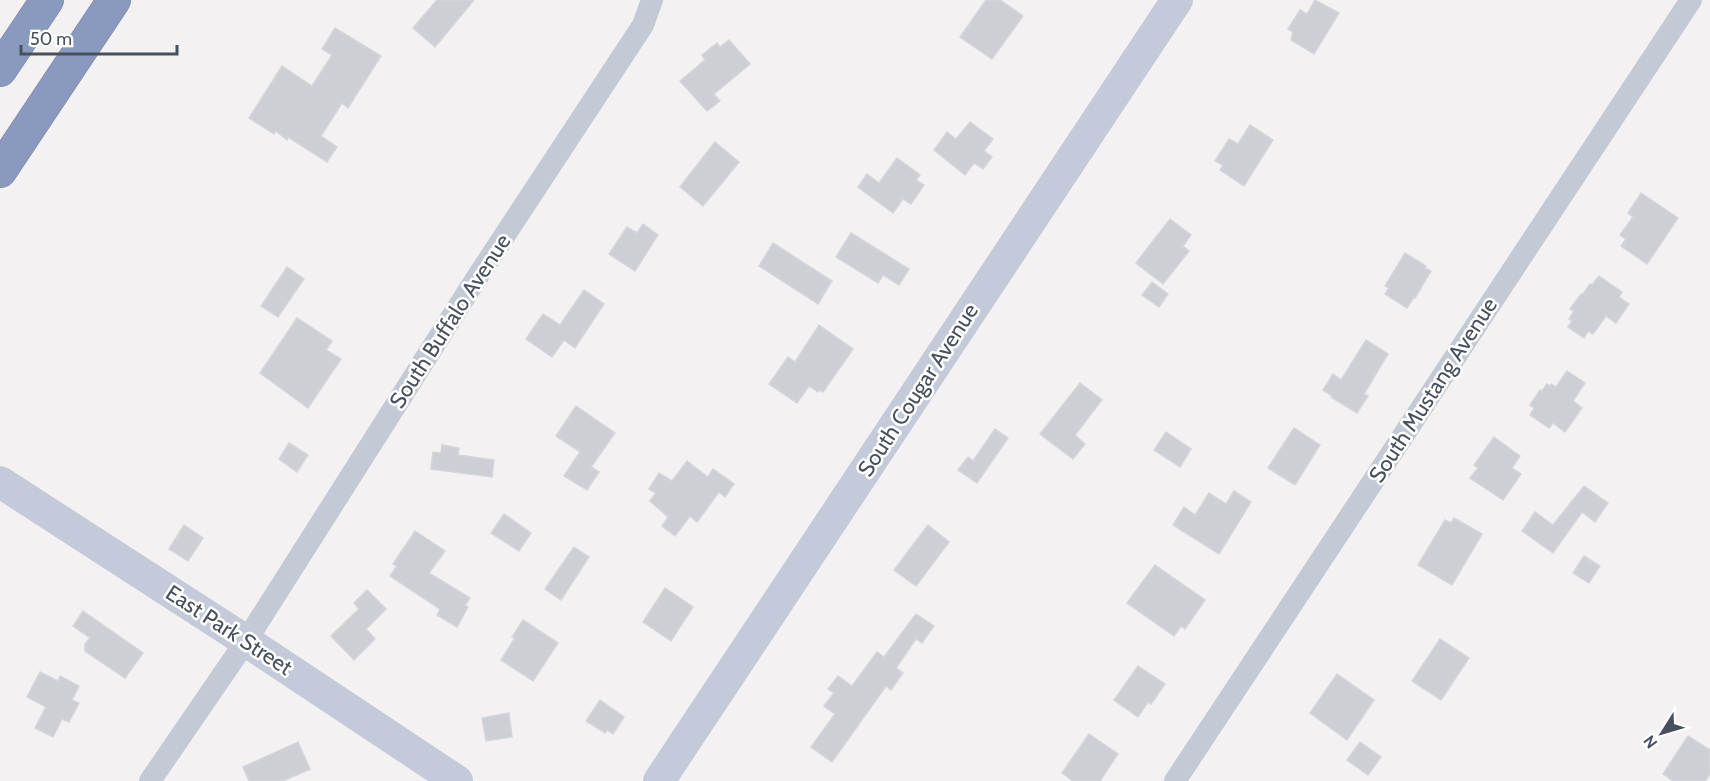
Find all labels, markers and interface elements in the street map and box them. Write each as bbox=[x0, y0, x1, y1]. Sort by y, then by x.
scale bar bbox=[21, 18, 177, 56]
text: 50 m bbox=[30, 28, 72, 50]
street label: South Buffalo Avenue bbox=[384, 229, 516, 413]
street label: South Mustang Avenue bbox=[1363, 293, 1503, 487]
street label: South Cougar Avenue bbox=[852, 298, 984, 482]
street label: East Park Street bbox=[161, 579, 298, 681]
north arrow bbox=[1632, 703, 1692, 763]
text: N bbox=[1639, 731, 1661, 752]

